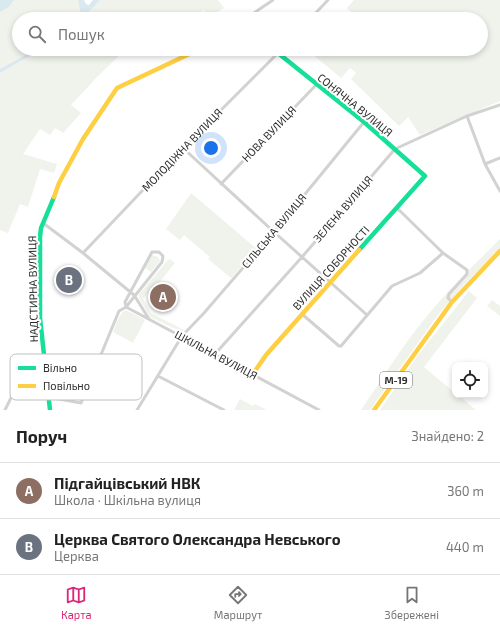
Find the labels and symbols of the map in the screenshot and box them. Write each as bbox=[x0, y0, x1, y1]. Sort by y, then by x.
street label: СОНЯЧНА ВУЛИЦЯ bbox=[315, 70, 395, 139]
street label: НОВА ВУЛИЦЯ bbox=[239, 103, 298, 164]
street label: МОЛОДІЖНА ВУЛИЦЯ bbox=[139, 106, 225, 194]
your location bbox=[201, 138, 221, 158]
street label: ЗЕЛЕНА ВУЛИЦЯ bbox=[310, 173, 375, 245]
street label: СІЛЬСЬКА ВУЛИЦЯ bbox=[239, 191, 309, 271]
street label: ВУЛИЦЯ СОБОРНОСТІ bbox=[290, 223, 372, 312]
street label: НАДСТИРНА ВУЛИЦЯ bbox=[25, 235, 40, 343]
pin: B bbox=[56, 265, 82, 295]
pin: A bbox=[150, 282, 176, 312]
street label: ШКІЛЬНА ВУЛИЦЯ bbox=[173, 327, 260, 382]
legend bbox=[10, 354, 142, 400]
text: Вільно bbox=[43, 361, 77, 374]
road number: М-19 bbox=[380, 372, 412, 388]
text: Повільно bbox=[43, 379, 90, 392]

